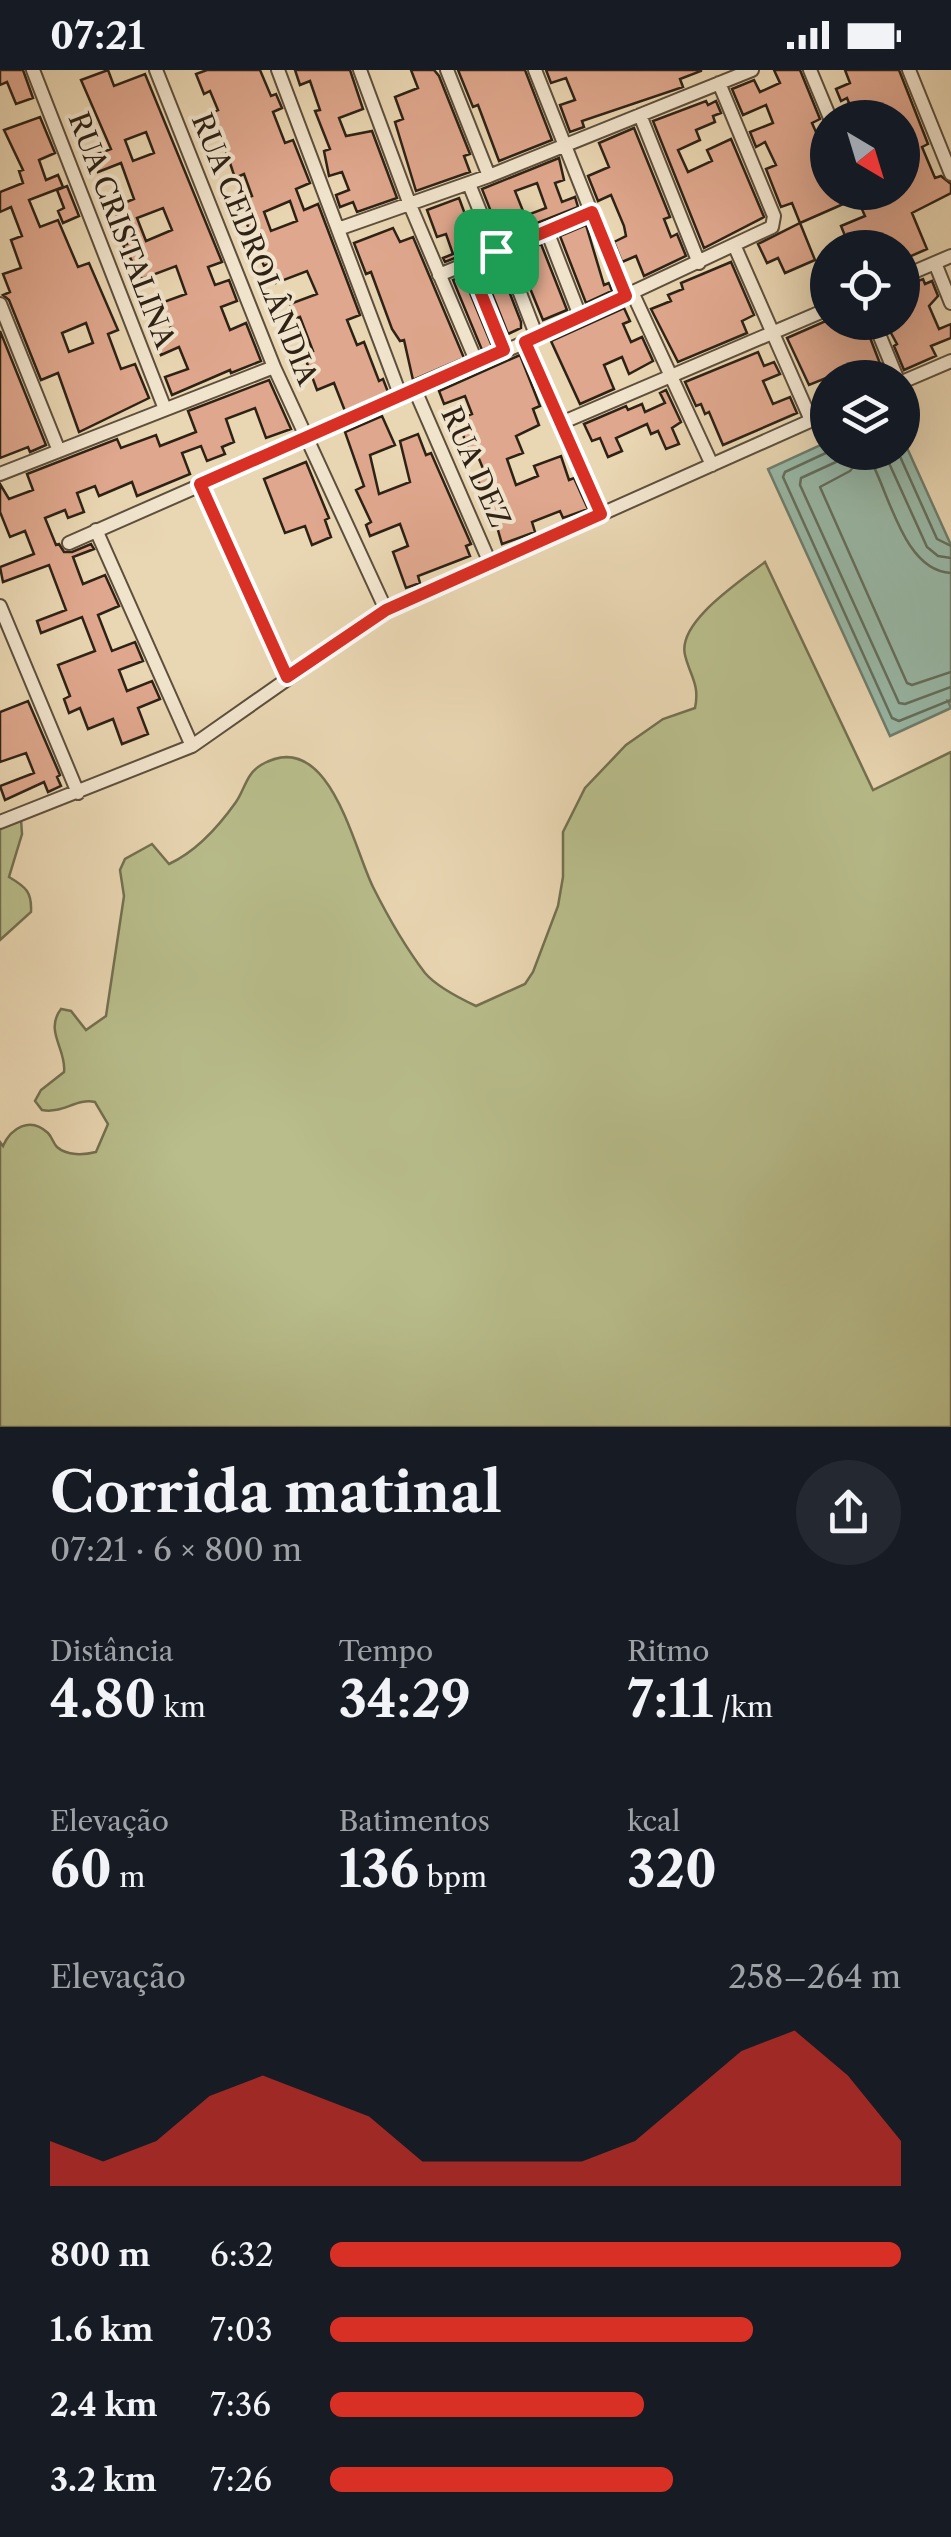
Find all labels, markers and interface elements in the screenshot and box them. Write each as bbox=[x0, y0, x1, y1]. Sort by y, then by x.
text: 07:21 bbox=[50, 12, 145, 59]
north arrow bbox=[810, 100, 920, 210]
map controls bbox=[810, 100, 920, 470]
street label: RUA CRISTALINA bbox=[61, 107, 183, 354]
street label: RUA CEDROLÂNDIA bbox=[185, 108, 326, 391]
pin bbox=[454, 209, 539, 294]
icon: arrive bbox=[469, 224, 524, 279]
button: locate bbox=[810, 230, 920, 340]
button: layers bbox=[810, 360, 920, 470]
street label: RUA DEZ bbox=[434, 401, 518, 533]
text: Corrida matinal bbox=[50, 1459, 502, 1526]
button: share bbox=[796, 1460, 901, 1565]
text: 07:21 · 6 × 800 m bbox=[50, 1530, 302, 1569]
text: Distância bbox=[50, 1634, 173, 1668]
text: Tempo bbox=[339, 1634, 433, 1668]
text: Ritmo bbox=[627, 1634, 709, 1668]
text: 4.80 bbox=[50, 1668, 156, 1730]
text: 34:29 bbox=[339, 1668, 471, 1730]
text: 7:11 bbox=[627, 1668, 713, 1730]
text: km bbox=[156, 1690, 206, 1724]
text: /km bbox=[713, 1690, 773, 1724]
text: Elevação bbox=[50, 1804, 169, 1838]
text: Batimentos bbox=[339, 1804, 490, 1838]
text: kcal bbox=[627, 1804, 680, 1838]
text: 60 bbox=[50, 1838, 112, 1900]
text: 136 bbox=[339, 1838, 419, 1900]
text: 320 bbox=[627, 1838, 717, 1900]
text: m bbox=[112, 1860, 145, 1894]
text: bpm bbox=[419, 1860, 487, 1894]
text: Elevação bbox=[50, 1957, 186, 1996]
text: 258–264 m bbox=[729, 1957, 901, 1996]
text: 800 m bbox=[50, 2235, 150, 2274]
text: 6:32 bbox=[210, 2235, 274, 2274]
text: 1.6 km bbox=[50, 2310, 153, 2349]
text: 7:03 bbox=[210, 2310, 273, 2349]
text: 2.4 km bbox=[50, 2385, 158, 2424]
text: 7:36 bbox=[210, 2385, 271, 2424]
text: 3.2 km bbox=[50, 2460, 157, 2499]
text: 7:26 bbox=[210, 2460, 272, 2499]

